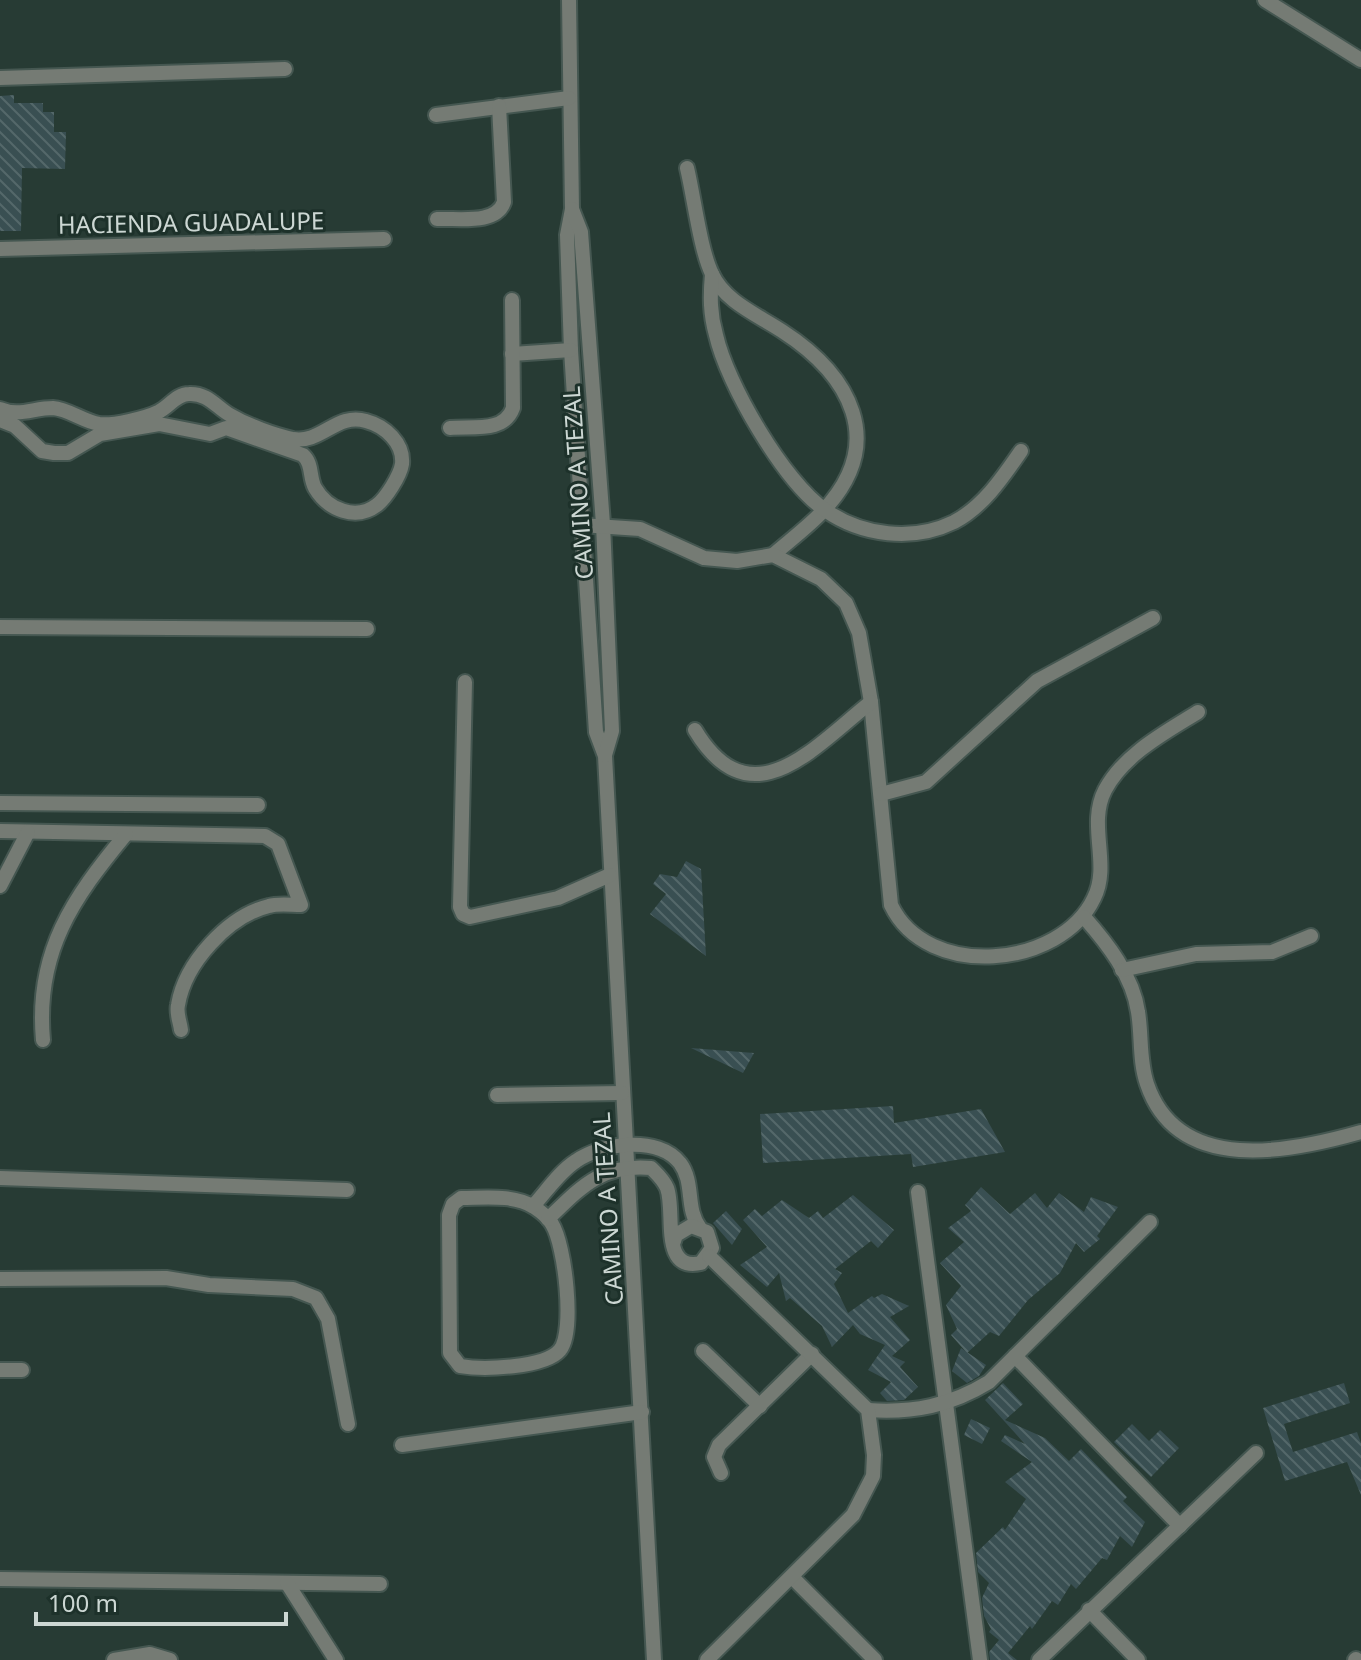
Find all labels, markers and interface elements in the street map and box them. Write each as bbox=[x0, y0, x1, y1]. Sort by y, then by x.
street label: HACIENDA GUADALUPE bbox=[58, 203, 324, 241]
street label: CAMINO A TEZAL bbox=[554, 385, 600, 581]
street label: CAMINO A TEZAL bbox=[584, 1111, 630, 1307]
scale bar bbox=[36, 1576, 286, 1626]
text: 100 m bbox=[48, 1586, 118, 1619]

